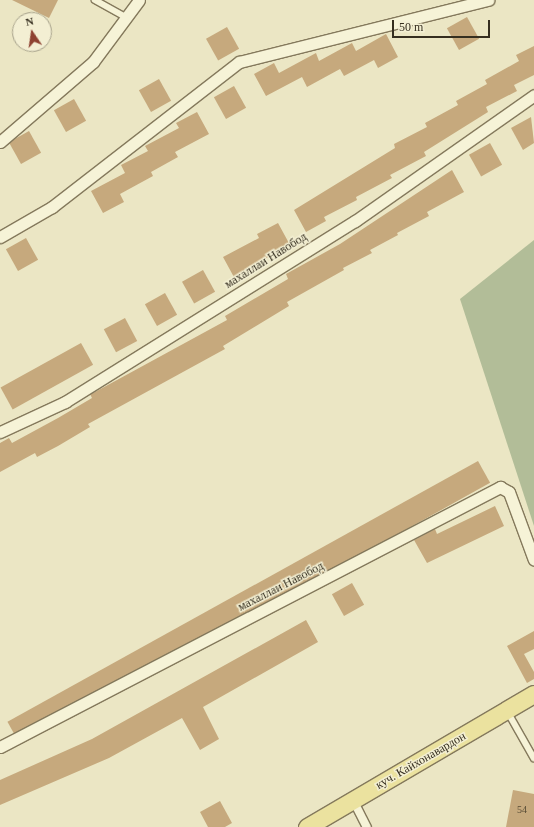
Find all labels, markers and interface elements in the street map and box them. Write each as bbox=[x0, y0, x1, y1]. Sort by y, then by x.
north arrow bbox=[12, 12, 52, 52]
scale bar bbox=[394, 12, 492, 38]
text: N bbox=[24, 15, 35, 28]
text: 50 m bbox=[399, 20, 423, 34]
street label: махаллаи Навобод bbox=[222, 230, 310, 292]
street label: махаллаи Навобод bbox=[236, 559, 326, 615]
street label: куч. Кайхонавардон bbox=[373, 729, 469, 793]
house number: 54 bbox=[517, 804, 527, 816]

